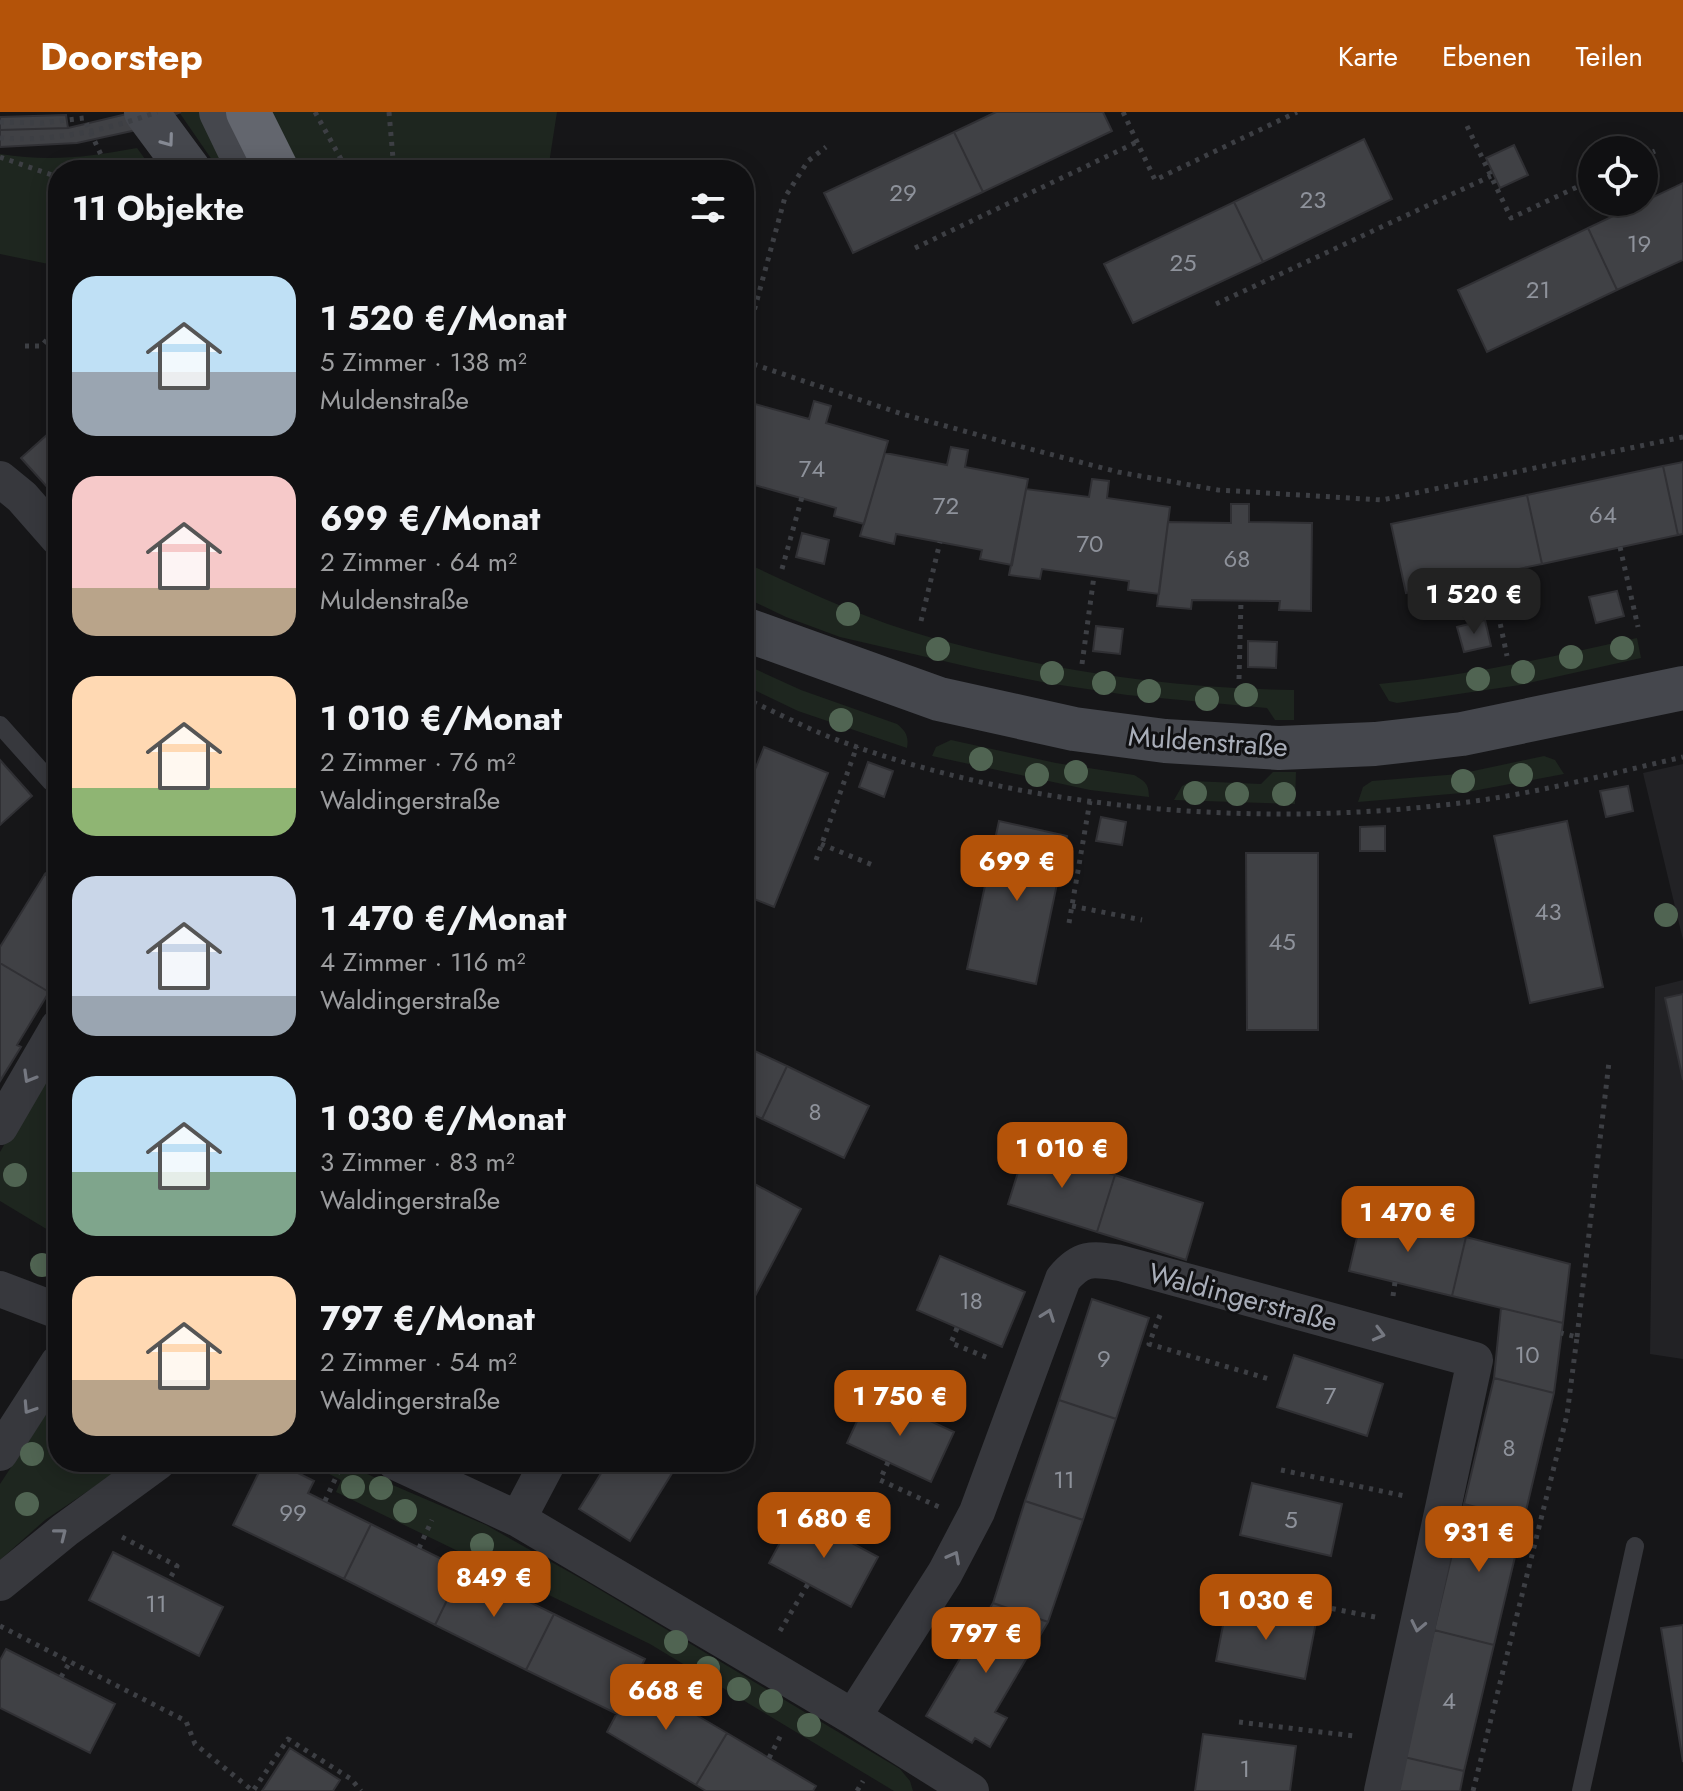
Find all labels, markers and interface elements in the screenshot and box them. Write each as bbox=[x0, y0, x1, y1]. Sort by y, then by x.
text: Doorstep bbox=[40, 29, 203, 84]
text: Karte bbox=[1338, 36, 1398, 77]
text: Ebenen bbox=[1442, 36, 1532, 77]
text: Teilen bbox=[1576, 36, 1643, 77]
one-way arrow bbox=[158, 132, 173, 146]
map controls bbox=[1578, 136, 1658, 216]
button: locate bbox=[1578, 136, 1658, 216]
house number: 29 bbox=[889, 175, 917, 210]
house number: 23 bbox=[1300, 182, 1326, 217]
text: 11 Objekte bbox=[72, 184, 244, 233]
icon: filters bbox=[686, 186, 730, 230]
house number: 19 bbox=[1627, 226, 1651, 261]
house number: 25 bbox=[1169, 245, 1197, 280]
house number: 21 bbox=[1526, 272, 1550, 307]
text: 1 520 €/Monat bbox=[320, 294, 566, 343]
icon: home bbox=[136, 308, 232, 404]
text: 5 Zimmer · 138 m² bbox=[320, 343, 527, 381]
text: Muldenstraße bbox=[320, 381, 469, 419]
house number: 74 bbox=[799, 451, 825, 486]
house number: 72 bbox=[933, 488, 959, 523]
text: 699 €/Monat bbox=[320, 494, 540, 543]
house number: 64 bbox=[1589, 497, 1617, 532]
icon: home bbox=[136, 508, 232, 604]
house number: 70 bbox=[1077, 526, 1104, 561]
house number: 68 bbox=[1224, 541, 1250, 576]
text: 2 Zimmer · 64 m² bbox=[320, 543, 517, 581]
pin: 1 520 € bbox=[1400, 568, 1548, 636]
text: 1 520 € bbox=[1426, 575, 1522, 613]
text: Muldenstraße bbox=[320, 581, 469, 619]
text: 1 010 €/Monat bbox=[320, 694, 562, 743]
icon: home bbox=[136, 708, 232, 804]
street label: Muldenstraße bbox=[1127, 715, 1289, 768]
text: 2 Zimmer · 76 m² bbox=[320, 743, 516, 781]
text: Waldingerstraße bbox=[320, 781, 500, 819]
pin: 699 € bbox=[961, 835, 1073, 903]
text: 699 € bbox=[978, 842, 1056, 880]
text: 1 470 €/Monat bbox=[320, 894, 566, 943]
house number: 43 bbox=[1534, 894, 1562, 929]
icon: home bbox=[136, 908, 232, 1004]
house number: 45 bbox=[1268, 924, 1296, 959]
text: 4 Zimmer · 116 m² bbox=[320, 943, 526, 981]
text: Waldingerstraße bbox=[320, 981, 500, 1019]
one-way arrow bbox=[23, 1068, 39, 1083]
text: 1 030 €/Monat bbox=[320, 1094, 566, 1143]
house number: 8 bbox=[808, 1094, 822, 1129]
icon: home bbox=[136, 1108, 232, 1204]
pin: 1 010 € bbox=[988, 1122, 1136, 1190]
text: 1 010 € bbox=[1015, 1129, 1109, 1167]
text: 3 Zimmer · 83 m² bbox=[320, 1143, 515, 1181]
text: Waldingerstraße bbox=[320, 1181, 500, 1219]
pin: 1 470 € bbox=[1334, 1186, 1482, 1254]
text: 1 470 € bbox=[1360, 1193, 1456, 1231]
street label: Waldingerstraße bbox=[1144, 1253, 1342, 1342]
house number: 18 bbox=[959, 1283, 983, 1318]
text: 797 €/Monat bbox=[320, 1294, 535, 1343]
icon: home bbox=[136, 1308, 232, 1404]
one-way arrow bbox=[1038, 1309, 1055, 1323]
one-way arrow bbox=[1371, 1325, 1385, 1341]
house number: 10 bbox=[1514, 1337, 1540, 1372]
house number: 9 bbox=[1097, 1341, 1111, 1376]
text: 2 Zimmer · 54 m² bbox=[320, 1343, 517, 1381]
pin: 1 750 € bbox=[826, 1370, 974, 1438]
text: 1 750 € bbox=[852, 1377, 948, 1415]
house number: 7 bbox=[1324, 1378, 1337, 1413]
text: Waldingerstraße bbox=[320, 1381, 500, 1419]
one-way arrow bbox=[24, 1399, 39, 1414]
house number: 8 bbox=[1502, 1430, 1516, 1465]
house number: 11 bbox=[1053, 1462, 1075, 1497]
pin: 1 680 € bbox=[750, 1492, 898, 1560]
house number: 99 bbox=[279, 1495, 307, 1530]
text: 1 680 € bbox=[776, 1499, 872, 1537]
house number: 5 bbox=[1284, 1502, 1298, 1537]
pin: 931 € bbox=[1423, 1506, 1535, 1574]
text: 931 € bbox=[1443, 1513, 1515, 1551]
one-way arrow bbox=[52, 1529, 66, 1544]
pin: 849 € bbox=[438, 1551, 550, 1619]
one-way arrow bbox=[944, 1551, 960, 1565]
text: 849 € bbox=[456, 1558, 532, 1596]
pin: 1 030 € bbox=[1192, 1574, 1340, 1642]
text: 1 030 € bbox=[1218, 1581, 1314, 1619]
house number: 11 bbox=[145, 1586, 167, 1621]
pin: 797 € bbox=[930, 1607, 1042, 1675]
text: 797 € bbox=[950, 1614, 1022, 1652]
one-way arrow bbox=[1410, 1619, 1427, 1632]
pin: 668 € bbox=[610, 1664, 722, 1732]
text: 668 € bbox=[628, 1671, 704, 1709]
house number: 4 bbox=[1442, 1683, 1456, 1718]
house number: 1 bbox=[1240, 1751, 1250, 1786]

